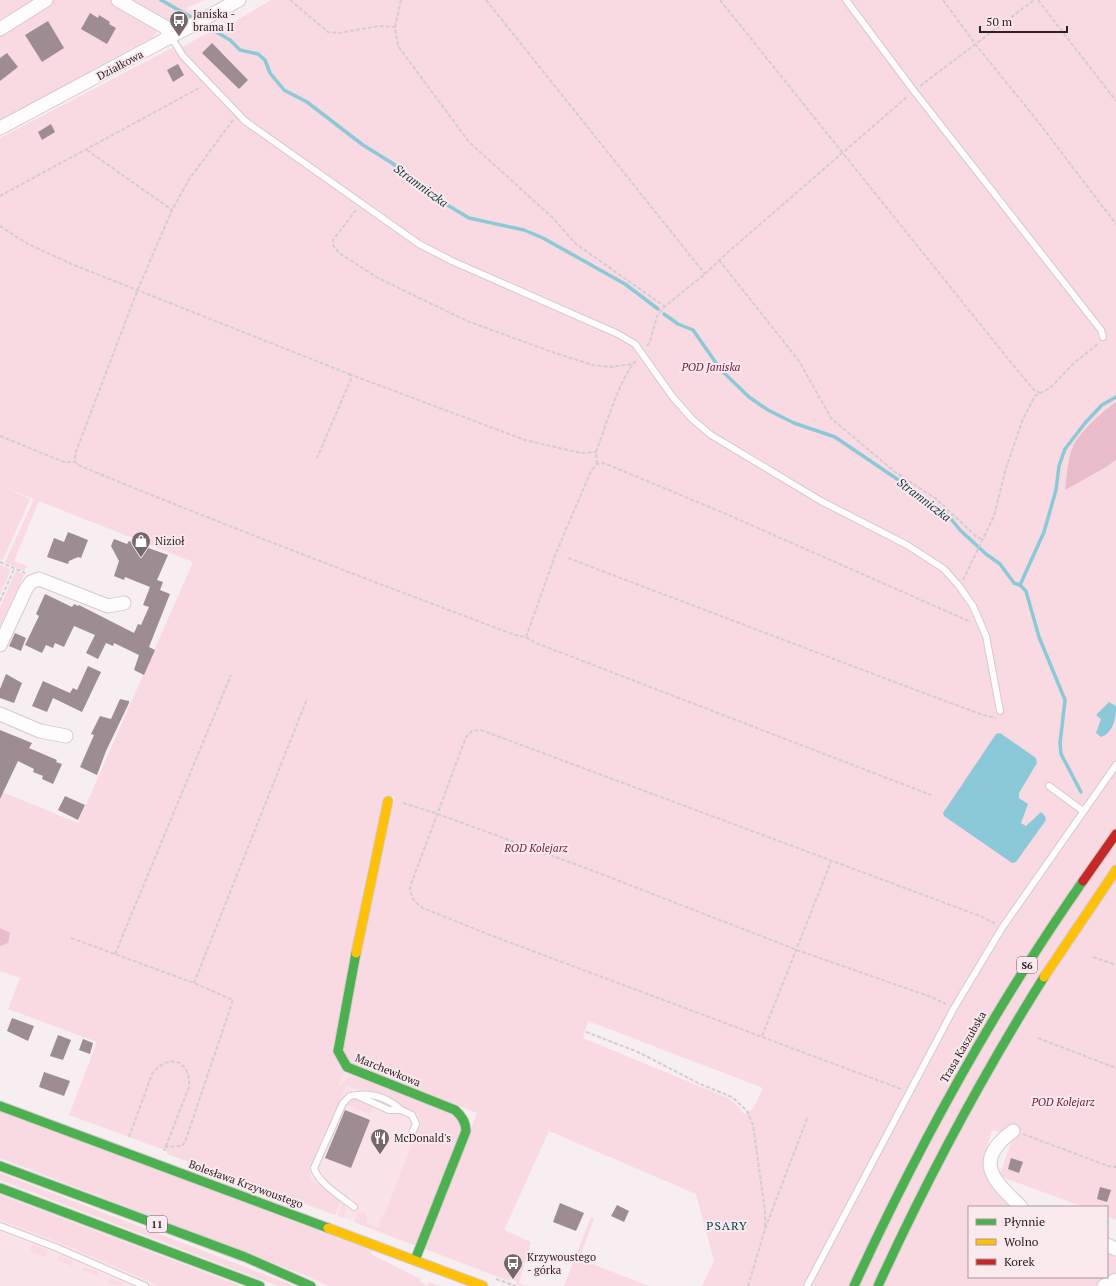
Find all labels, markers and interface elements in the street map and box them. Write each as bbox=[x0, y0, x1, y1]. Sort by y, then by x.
place label: Janiska - brama II bbox=[193, 7, 235, 34]
scale bar bbox=[980, 8, 1067, 34]
bus stop icon: Janiska - brama II bbox=[168, 9, 190, 37]
text: 50 m bbox=[986, 14, 1013, 29]
street label: Działkowa bbox=[94, 47, 146, 83]
water label: Stramniczka bbox=[391, 161, 451, 210]
park label: POD Janiska bbox=[681, 360, 741, 374]
water label: Stramniczka bbox=[894, 475, 954, 525]
shop icon: Nizioł bbox=[130, 530, 152, 558]
place label: Nizioł bbox=[155, 534, 185, 548]
park label: ROD Kolejarz bbox=[503, 841, 569, 855]
road number: S6 bbox=[1017, 957, 1037, 973]
street label: Trasa Kaszubska bbox=[937, 1008, 989, 1085]
street label: Marchewkowa bbox=[353, 1050, 423, 1090]
park label: POD Kolejarz bbox=[1030, 1095, 1096, 1109]
restaurant icon: McDonald's bbox=[369, 1127, 391, 1155]
place label: McDonald's bbox=[394, 1131, 451, 1145]
street label: Bolesława Krzywoustego bbox=[187, 1157, 305, 1211]
legend bbox=[968, 1206, 1108, 1278]
text: Płynnie bbox=[1004, 1214, 1045, 1229]
road number: 11 bbox=[147, 1216, 167, 1232]
district label: PSARY bbox=[706, 1218, 748, 1233]
text: Wolno bbox=[1004, 1234, 1039, 1249]
place label: Krzywoustego - górka bbox=[527, 1250, 596, 1277]
bus stop icon: Krzywoustego - górka bbox=[502, 1252, 524, 1280]
text: Korek bbox=[1004, 1254, 1035, 1269]

